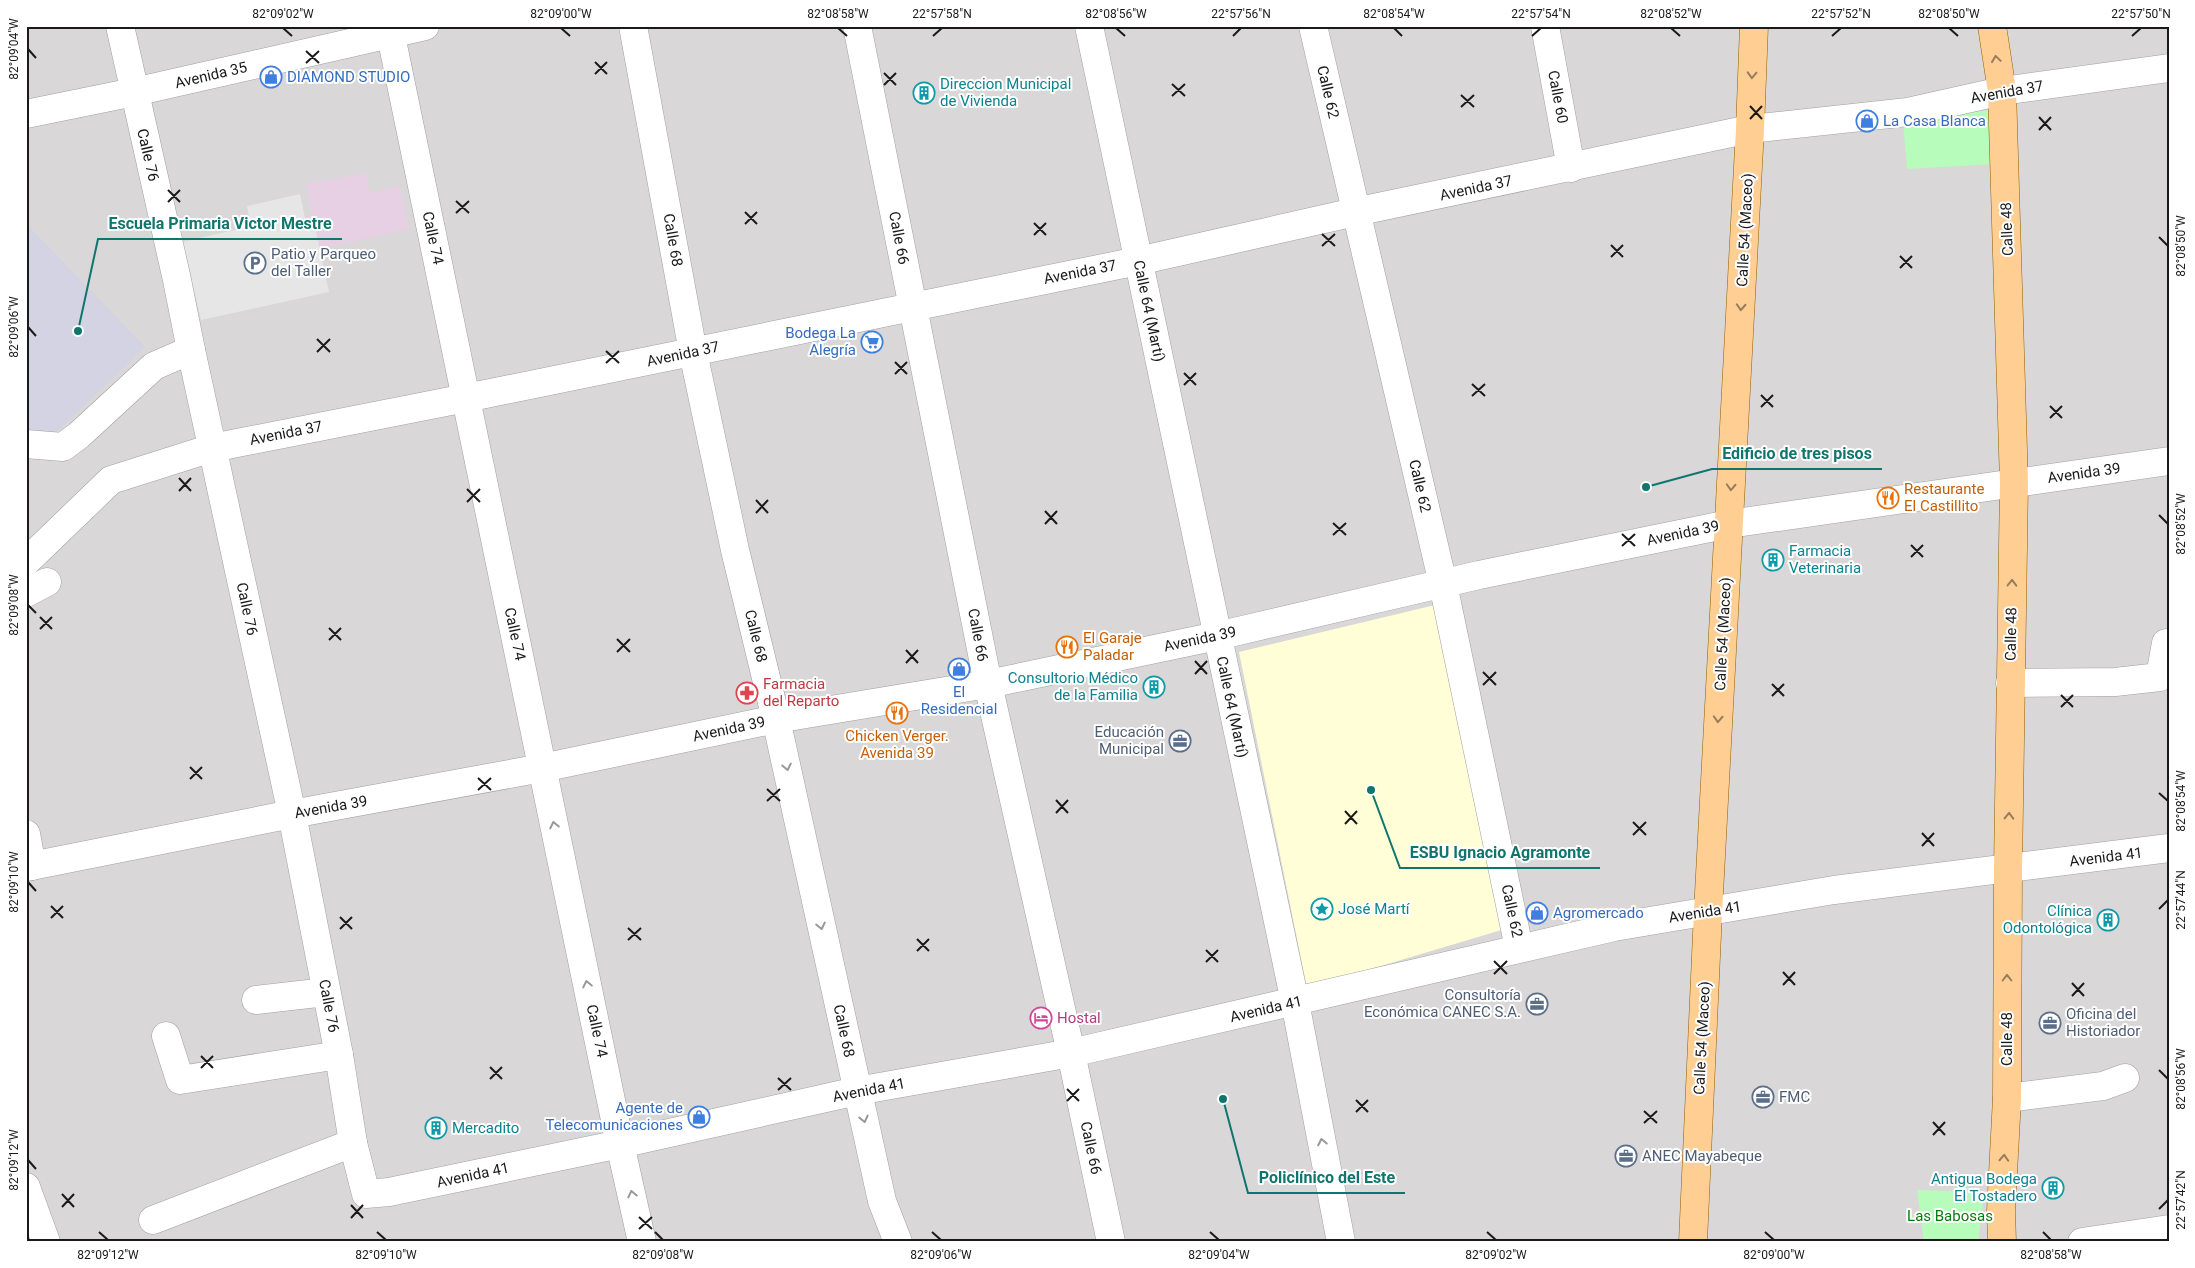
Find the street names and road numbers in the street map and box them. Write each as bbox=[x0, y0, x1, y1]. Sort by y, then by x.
street label: Avenida 35 bbox=[173, 58, 249, 92]
street label: Calle 62 bbox=[1313, 64, 1343, 120]
street label: Calle 60 bbox=[1544, 69, 1572, 125]
street label: Avenida 37 bbox=[1969, 77, 2045, 107]
street label: Calle 76 bbox=[133, 127, 163, 183]
street label: Avenida 37 bbox=[1438, 172, 1514, 204]
street label: Calle 54 (Maceo) bbox=[1733, 173, 1757, 287]
street label: Calle 48 bbox=[1997, 202, 2017, 256]
street label: Calle 74 bbox=[419, 210, 448, 267]
street label: Calle 66 bbox=[885, 210, 913, 266]
street label: Calle 68 bbox=[659, 212, 687, 268]
street label: Avenida 37 bbox=[1042, 256, 1118, 288]
street label: Calle 64 (Martí) bbox=[1129, 259, 1169, 363]
street label: Avenida 37 bbox=[645, 338, 721, 370]
street label: Avenida 37 bbox=[248, 417, 324, 449]
street label: Calle 62 bbox=[1405, 458, 1435, 514]
street label: Avenida 39 bbox=[2046, 459, 2122, 487]
street label: Avenida 39 bbox=[1645, 517, 1721, 549]
street label: Calle 54 (Maceo) bbox=[1711, 577, 1735, 691]
street label: Calle 76 bbox=[233, 581, 261, 637]
street label: Calle 74 bbox=[501, 606, 530, 663]
street label: Calle 66 bbox=[964, 607, 992, 663]
street label: Calle 48 bbox=[2002, 607, 2020, 661]
street label: Calle 68 bbox=[741, 608, 771, 664]
street label: Avenida 39 bbox=[1162, 623, 1238, 655]
street label: Calle 64 (Martí) bbox=[1212, 655, 1252, 759]
street label: Avenida 39 bbox=[691, 713, 767, 745]
street label: Avenida 39 bbox=[293, 792, 369, 822]
street label: Avenida 41 bbox=[2068, 844, 2144, 870]
street label: Calle 62 bbox=[1498, 883, 1526, 939]
street label: Avenida 41 bbox=[1667, 897, 1743, 927]
street label: Calle 76 bbox=[315, 978, 343, 1034]
street label: Calle 54 (Maceo) bbox=[1690, 981, 1714, 1095]
street label: Avenida 41 bbox=[1228, 992, 1304, 1026]
street label: Calle 74 bbox=[583, 1003, 612, 1060]
street label: Calle 68 bbox=[830, 1003, 858, 1059]
street label: Calle 48 bbox=[1998, 1012, 2016, 1066]
street label: Avenida 41 bbox=[831, 1074, 907, 1106]
street label: Calle 66 bbox=[1077, 1120, 1105, 1176]
street label: Avenida 41 bbox=[435, 1159, 511, 1191]

